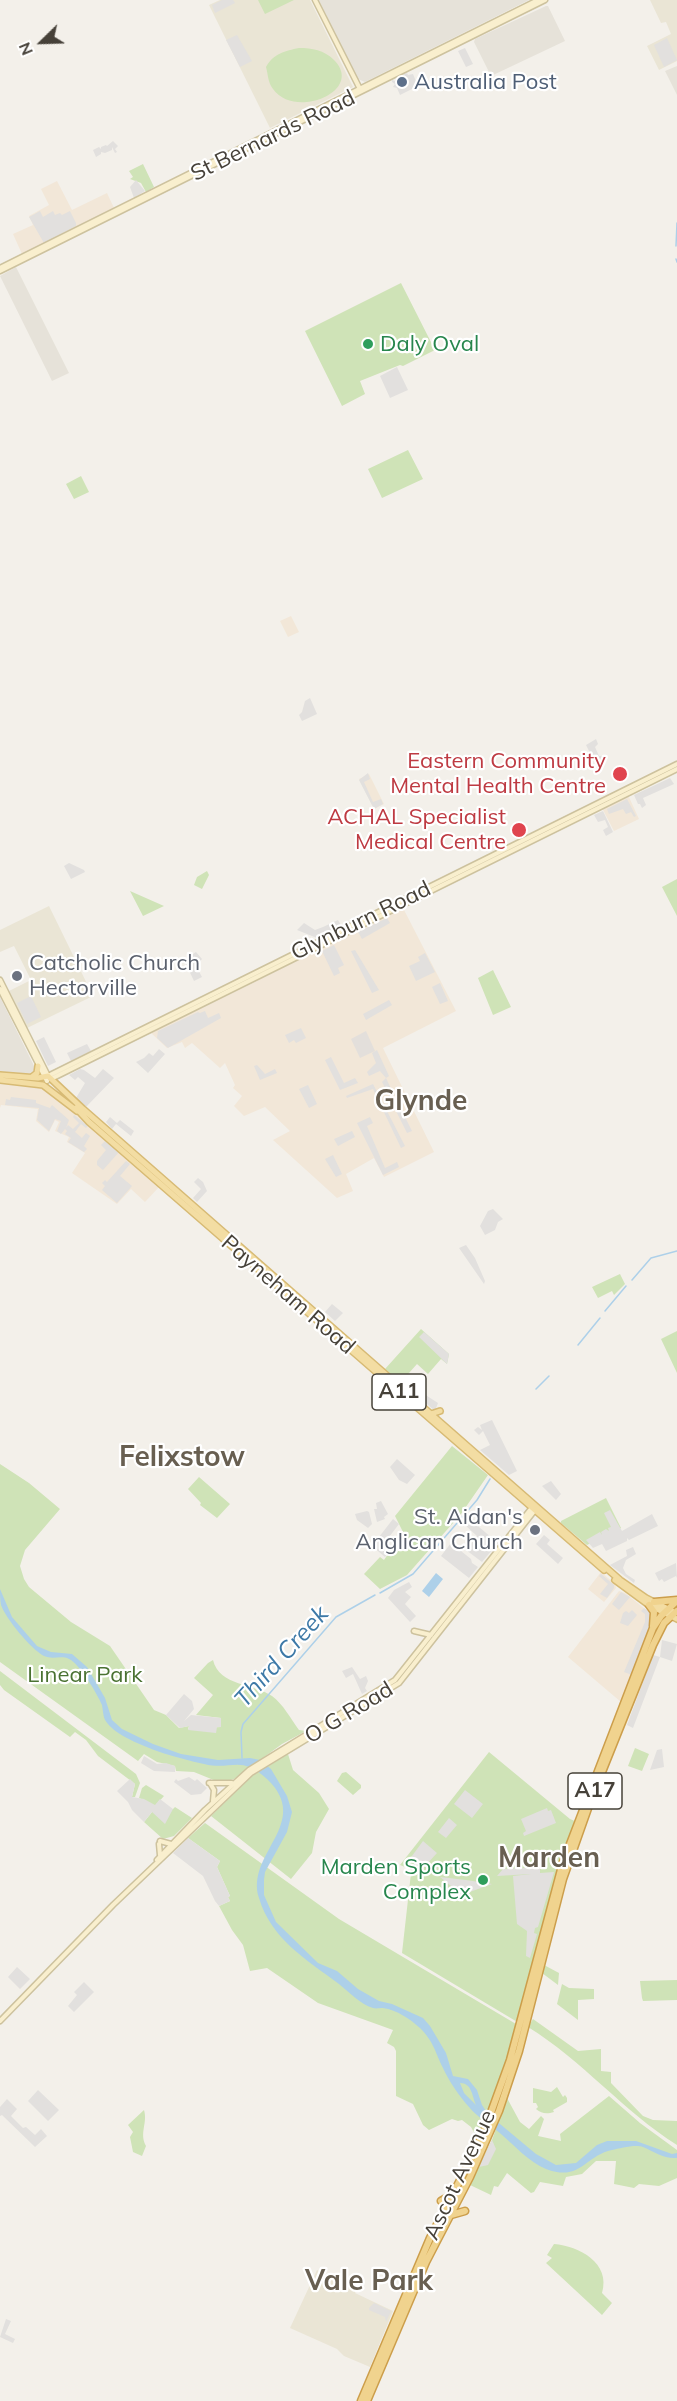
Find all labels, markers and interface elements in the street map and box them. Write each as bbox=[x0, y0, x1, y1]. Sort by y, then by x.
north arrow bbox=[12, 12, 72, 72]
text: N bbox=[14, 40, 37, 59]
place label: Australia Post bbox=[414, 69, 557, 95]
marker: Australia Post bbox=[395, 75, 409, 89]
street label: St Bernards Road bbox=[186, 85, 360, 187]
place label: Daly Oval bbox=[380, 331, 479, 357]
marker: Daly Oval bbox=[361, 337, 375, 351]
place label: Eastern Community Mental Health Centre bbox=[390, 748, 606, 800]
marker: Eastern Community Mental Health Centre bbox=[611, 765, 629, 783]
place label: ACHAL Specialist Medical Centre bbox=[327, 804, 506, 855]
marker: ACHAL Specialist Medical Centre bbox=[510, 821, 528, 839]
street label: Glynburn Road bbox=[287, 876, 435, 966]
place label: Catcholic Church Hectorville bbox=[29, 950, 200, 1002]
marker: Catcholic Church Hectorville bbox=[10, 969, 24, 983]
district label: Glynde bbox=[375, 1085, 467, 1119]
street label: Payneham Road bbox=[216, 1230, 360, 1360]
road number: A11 bbox=[372, 1374, 426, 1410]
district label: Felixstow bbox=[119, 1441, 245, 1475]
place label: St. Aidan's Anglican Church bbox=[355, 1504, 523, 1556]
marker: St. Aidan's Anglican Church bbox=[528, 1523, 542, 1537]
water label: Third Creek bbox=[229, 1600, 335, 1714]
park label: Linear Park bbox=[27, 1662, 143, 1688]
street label: O G Road bbox=[300, 1676, 398, 1750]
road number: A17 bbox=[568, 1773, 622, 1809]
district label: Marden bbox=[498, 1842, 600, 1876]
place label: Marden Sports Complex bbox=[321, 1854, 471, 1906]
marker: Marden Sports Complex bbox=[476, 1873, 490, 1887]
street label: Ascot Avenue bbox=[418, 2106, 502, 2244]
district label: Vale Park bbox=[305, 2265, 433, 2299]

